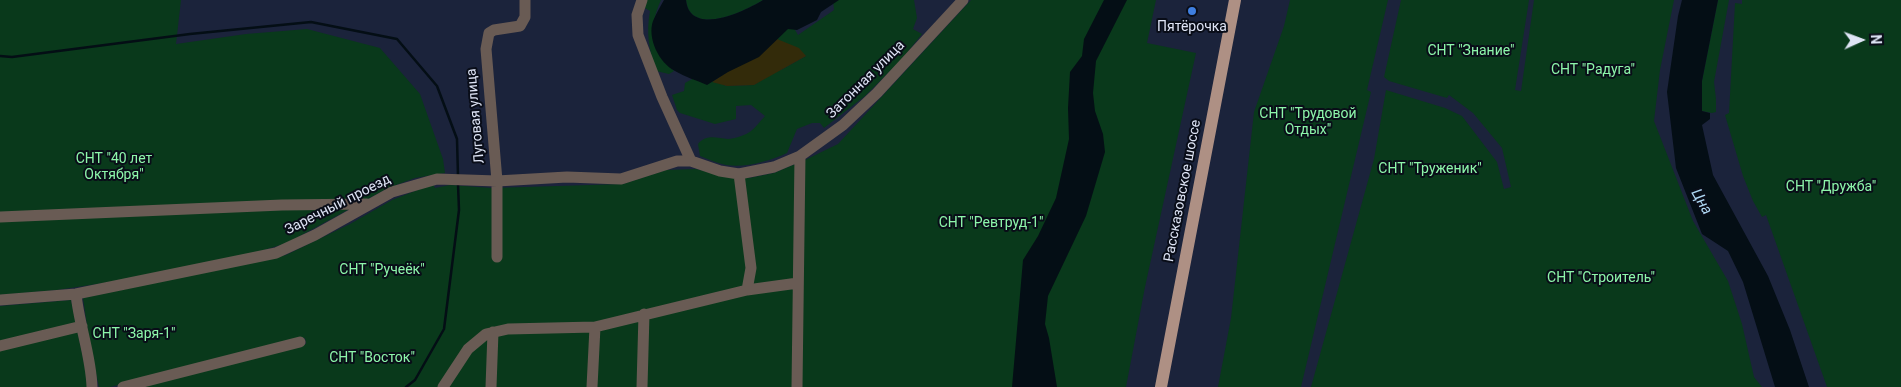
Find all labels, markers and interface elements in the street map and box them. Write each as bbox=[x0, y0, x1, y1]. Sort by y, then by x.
marker: Пятёрочка bbox=[1186, 5, 1198, 17]
north arrow bbox=[1836, 15, 1886, 65]
place label: Пятёрочка bbox=[1157, 19, 1227, 35]
text: N bbox=[1868, 34, 1884, 45]
street label: Затонная улица bbox=[823, 37, 909, 123]
park label: СНТ "Знание" bbox=[1427, 43, 1515, 59]
park label: СНТ "Радуга" bbox=[1551, 62, 1635, 78]
street label: Луговая улица bbox=[463, 68, 489, 164]
park label: СНТ "Трудовой Отдых" bbox=[1259, 106, 1357, 138]
street label: Рассказовское шоссе bbox=[1161, 119, 1205, 263]
park label: СНТ "40 лет Октября" bbox=[76, 151, 152, 184]
park label: СНТ "Труженик" bbox=[1378, 161, 1482, 177]
street label: Заречный проезд bbox=[282, 171, 394, 239]
park label: СНТ "Дружба" bbox=[1786, 179, 1876, 195]
water label: Цна bbox=[1686, 186, 1716, 218]
park label: СНТ "Ревтруд-1" bbox=[939, 215, 1043, 231]
park label: СНТ "Ручеёк" bbox=[339, 262, 425, 278]
park label: СНТ "Строитель" bbox=[1547, 270, 1655, 286]
park label: СНТ "Заря-1" bbox=[93, 326, 175, 342]
park label: СНТ "Восток" bbox=[329, 350, 415, 366]

